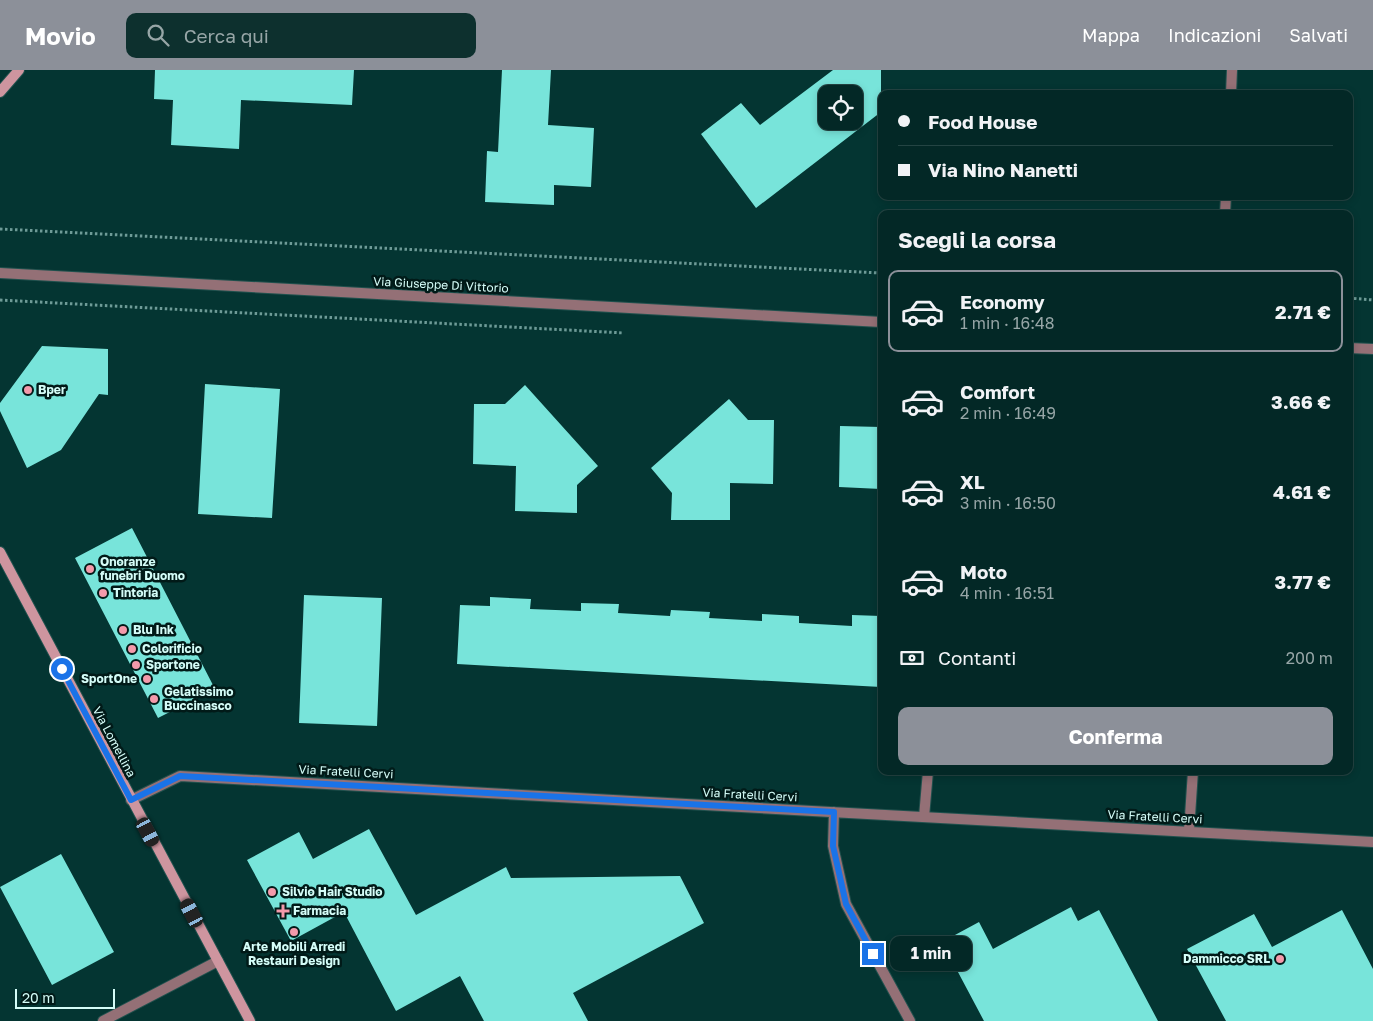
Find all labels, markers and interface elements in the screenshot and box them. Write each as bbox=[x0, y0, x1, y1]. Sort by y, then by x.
search box bbox=[126, 13, 476, 58]
text: Movio bbox=[25, 21, 96, 50]
icon: search bbox=[144, 21, 172, 49]
text: Cerca qui bbox=[184, 24, 269, 47]
text: Mappa bbox=[1082, 24, 1140, 46]
text: Indicazioni bbox=[1168, 24, 1261, 46]
text: Salvati bbox=[1289, 24, 1348, 46]
map controls bbox=[818, 85, 863, 130]
button: locate bbox=[818, 85, 863, 130]
text: Food House bbox=[928, 110, 1037, 133]
text: Via Nino Nanetti bbox=[928, 158, 1078, 181]
text: Scegli la corsa bbox=[898, 226, 1056, 253]
street label: Via Giuseppe Di Vittorio bbox=[373, 273, 509, 296]
icon: car bbox=[900, 289, 945, 334]
text: Economy bbox=[960, 290, 1045, 313]
text: 2.71 € bbox=[1275, 300, 1331, 323]
text: 1 min · 16:48 bbox=[960, 313, 1055, 333]
icon: car bbox=[900, 379, 945, 424]
text: Comfort bbox=[960, 380, 1035, 403]
place label: Bper bbox=[38, 382, 66, 397]
marker: Bper bbox=[22, 384, 34, 396]
text: 3.66 € bbox=[1271, 390, 1331, 413]
text: 2 min · 16:49 bbox=[960, 403, 1056, 423]
icon: car bbox=[900, 469, 945, 514]
text: XL bbox=[960, 470, 985, 493]
text: 4.61 € bbox=[1273, 480, 1331, 503]
text: 3 min · 16:50 bbox=[960, 493, 1056, 513]
place label: Onoranze funebri Duomo bbox=[100, 554, 185, 583]
icon: car bbox=[900, 559, 945, 604]
text: Moto bbox=[960, 560, 1007, 583]
marker: Onoranze funebri Duomo bbox=[84, 563, 96, 575]
text: 3.77 € bbox=[1274, 570, 1331, 593]
text: 4 min · 16:51 bbox=[960, 583, 1054, 603]
place label: Tintoria bbox=[113, 585, 158, 600]
marker: Tintoria bbox=[97, 587, 109, 599]
place label: Blu Ink bbox=[133, 622, 174, 637]
marker: Blu Ink bbox=[117, 624, 129, 636]
place label: Colorificio bbox=[142, 641, 202, 656]
marker: Colorificio bbox=[126, 643, 138, 655]
icon: cash bbox=[898, 644, 926, 672]
text: Contanti bbox=[938, 646, 1016, 669]
text: 200 m bbox=[1286, 648, 1333, 668]
place label: Sportone bbox=[146, 657, 200, 672]
route start bbox=[51, 658, 73, 680]
marker: Sportone bbox=[130, 659, 142, 671]
place label: SportOne bbox=[81, 671, 137, 686]
marker: SportOne bbox=[141, 673, 153, 685]
place label: Gelatissimo Buccinasco bbox=[164, 684, 233, 713]
marker: Gelatissimo Buccinasco bbox=[148, 693, 160, 705]
street label: Via Lomellina bbox=[90, 704, 139, 780]
button: Conferma bbox=[898, 707, 1333, 765]
street label: Via Fratelli Cervi bbox=[298, 762, 394, 781]
street label: Via Fratelli Cervi bbox=[702, 785, 798, 804]
street label: Via Fratelli Cervi bbox=[1107, 807, 1203, 826]
car bbox=[134, 815, 161, 849]
place label: Silvio Hair Studio bbox=[282, 884, 383, 899]
marker: Silvio Hair Studio bbox=[266, 886, 278, 898]
car bbox=[178, 896, 205, 930]
place label: Farmacia bbox=[293, 903, 346, 918]
marker: Farmacia bbox=[277, 905, 289, 917]
marker: Arte Mobili Arredi Restauri Design bbox=[288, 926, 300, 938]
callout: 1 min bbox=[890, 936, 973, 972]
place label: Arte Mobili Arredi Restauri Design bbox=[243, 939, 345, 968]
route end bbox=[862, 943, 884, 965]
text: 1 min bbox=[911, 943, 951, 963]
place label: Dammicco SRL bbox=[1183, 951, 1270, 966]
marker: Dammicco SRL bbox=[1274, 953, 1286, 965]
scale bar bbox=[15, 986, 115, 1009]
text: 20 m bbox=[22, 989, 55, 1006]

